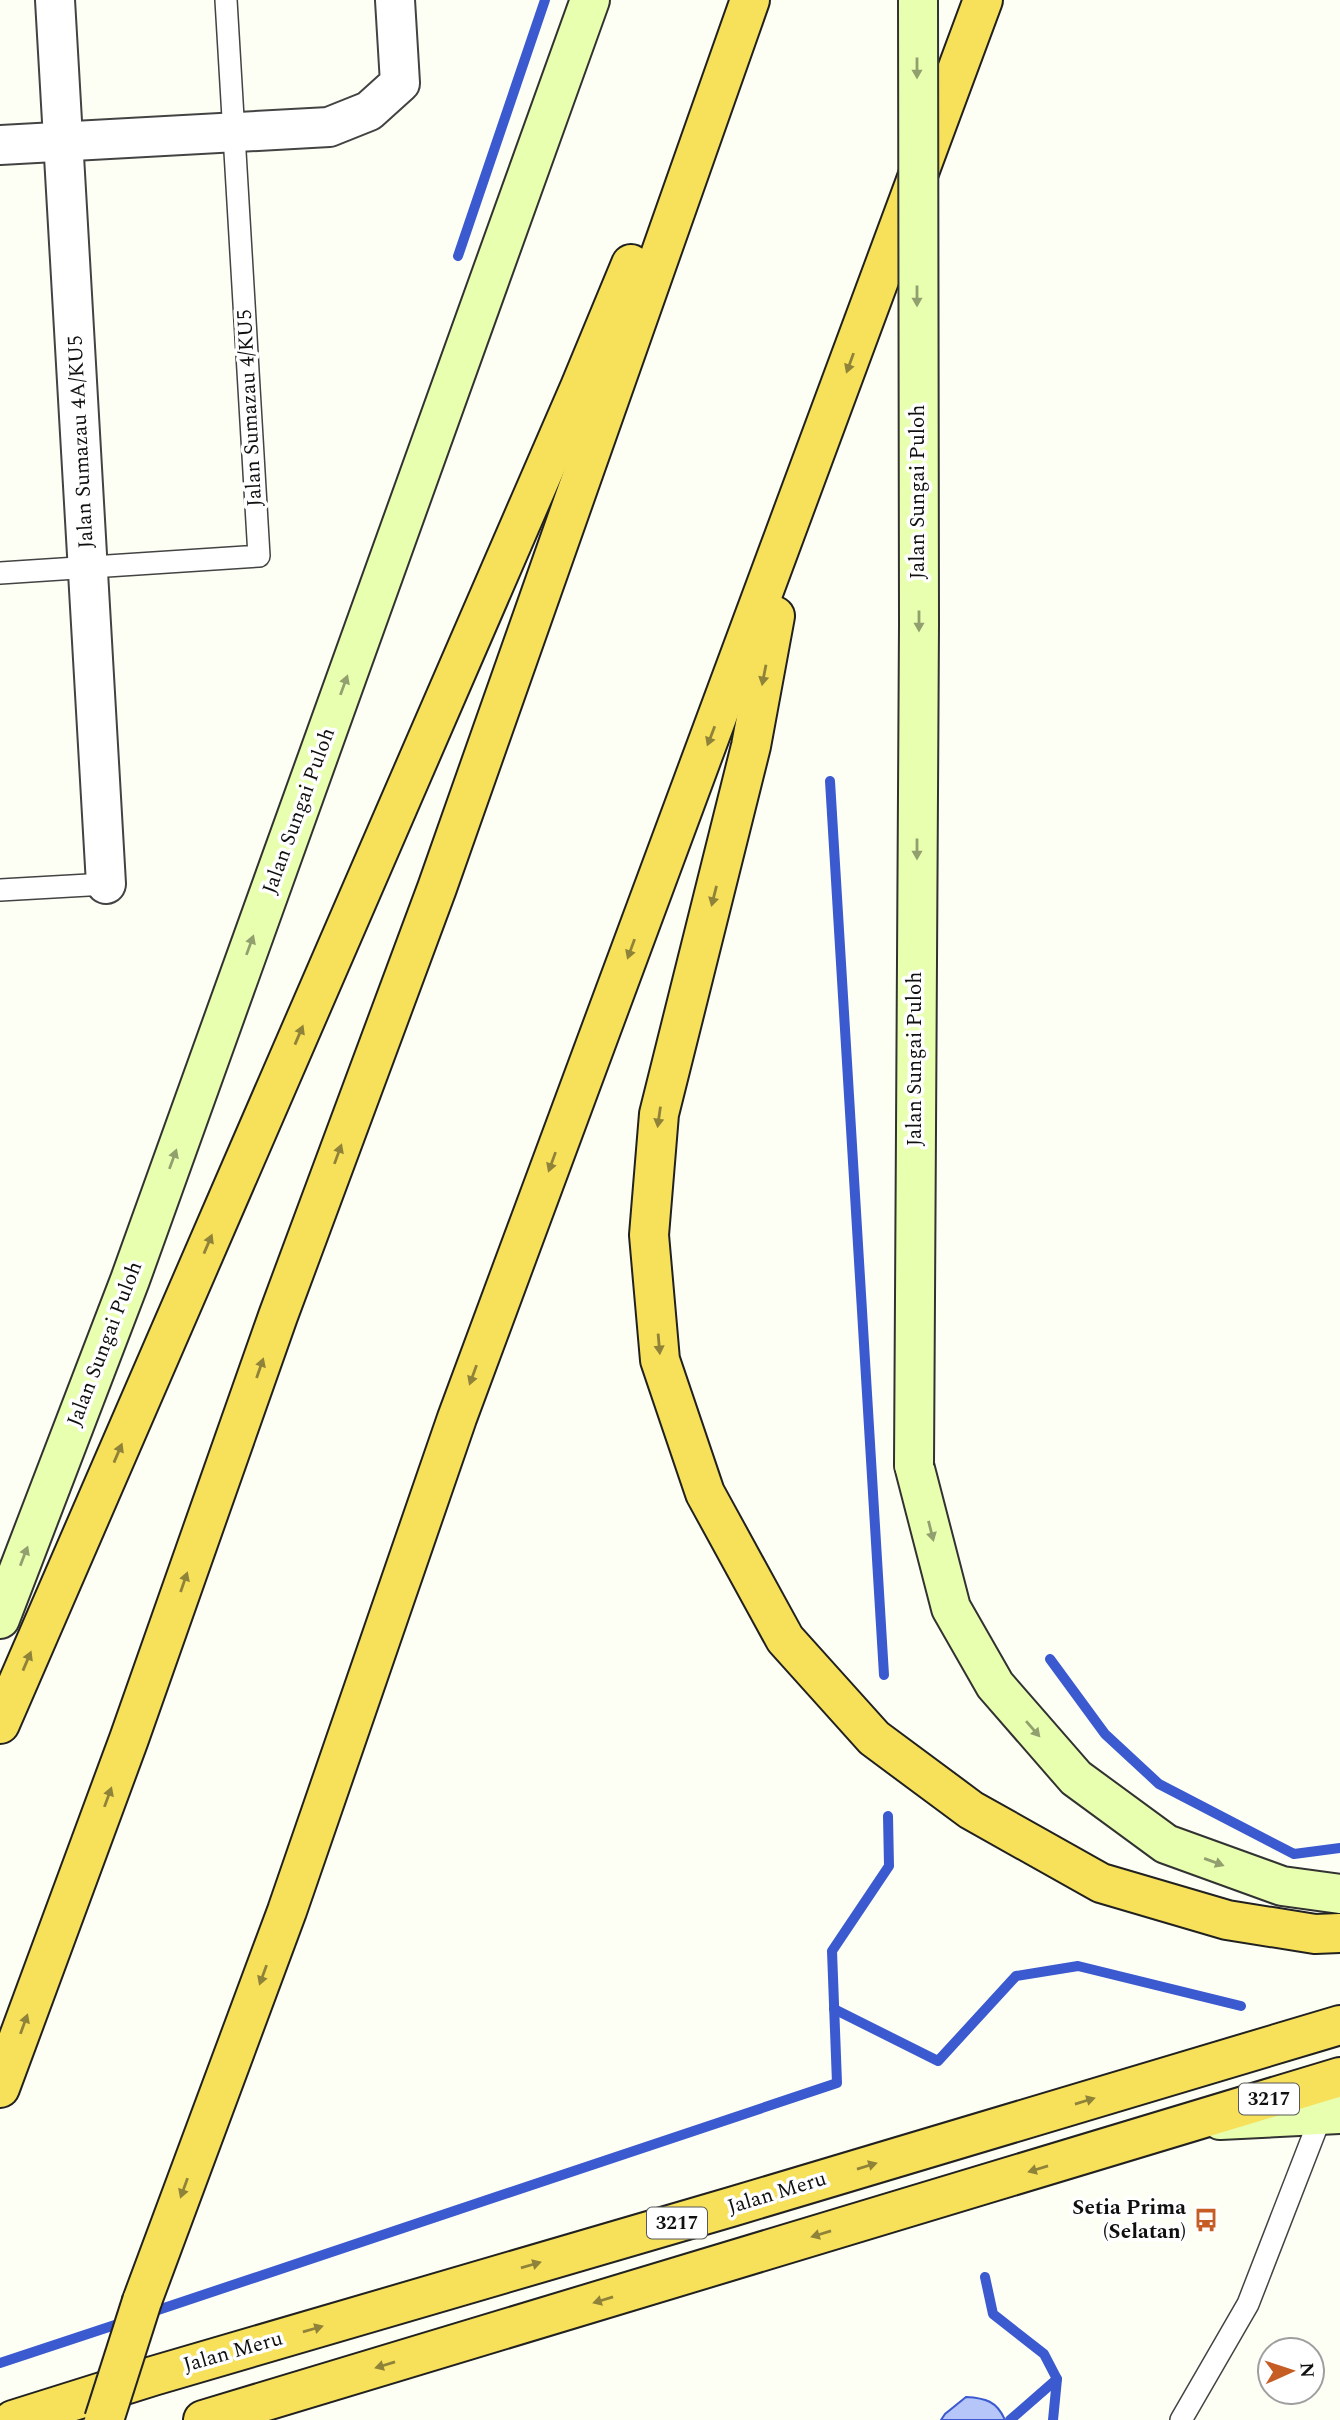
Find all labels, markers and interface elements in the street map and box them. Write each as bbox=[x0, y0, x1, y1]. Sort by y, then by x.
one-way arrow bbox=[912, 57, 923, 79]
one-way arrow bbox=[911, 285, 923, 307]
street label: Jalan Sumazau 4/KU5 bbox=[229, 308, 271, 508]
street label: Jalan Sumazau 4A/KU5 bbox=[59, 335, 103, 549]
one-way arrow bbox=[844, 353, 855, 374]
street label: Jalan Sungai Puloh bbox=[902, 405, 934, 579]
one-way arrow bbox=[913, 610, 925, 632]
one-way arrow bbox=[758, 664, 769, 686]
one-way arrow bbox=[339, 674, 350, 695]
street label: Jalan Sungai Puloh bbox=[254, 723, 344, 899]
one-way arrow bbox=[705, 725, 716, 746]
one-way arrow bbox=[911, 838, 923, 860]
one-way arrow bbox=[708, 886, 719, 908]
one-way arrow bbox=[245, 935, 256, 956]
one-way arrow bbox=[625, 938, 636, 959]
street label: Jalan Sungai Puloh bbox=[899, 972, 931, 1146]
one-way arrow bbox=[293, 1025, 305, 1045]
one-way arrow bbox=[653, 1106, 664, 1128]
one-way arrow bbox=[333, 1144, 344, 1165]
one-way arrow bbox=[168, 1149, 179, 1170]
one-way arrow bbox=[546, 1152, 557, 1173]
one-way arrow bbox=[202, 1234, 214, 1254]
street label: Jalan Sungai Puloh bbox=[59, 1257, 151, 1431]
one-way arrow bbox=[654, 1333, 665, 1355]
one-way arrow bbox=[255, 1357, 266, 1378]
one-way arrow bbox=[467, 1365, 478, 1386]
one-way arrow bbox=[113, 1442, 124, 1463]
one-way arrow bbox=[926, 1520, 937, 1542]
one-way arrow bbox=[19, 1545, 30, 1566]
one-way arrow bbox=[179, 1572, 190, 1593]
one-way arrow bbox=[21, 1651, 33, 1671]
one-way arrow bbox=[1025, 1721, 1041, 1738]
one-way arrow bbox=[102, 1786, 113, 1807]
one-way arrow bbox=[1204, 1856, 1225, 1867]
one-way arrow bbox=[258, 1964, 269, 1985]
one-way arrow bbox=[18, 2014, 29, 2035]
road number: 3217 bbox=[1239, 2084, 1299, 2114]
one-way arrow bbox=[1075, 2095, 1096, 2105]
one-way arrow bbox=[857, 2161, 878, 2171]
street label: Jalan Meru bbox=[724, 2163, 831, 2223]
one-way arrow bbox=[1028, 2164, 1049, 2174]
one-way arrow bbox=[178, 2178, 189, 2199]
place label: Setia Prima (Selatan) bbox=[1072, 2192, 1186, 2248]
bus stop icon: Setia Prima (Selatan) bbox=[1192, 2206, 1220, 2234]
road number: 3217 bbox=[647, 2208, 707, 2238]
one-way arrow bbox=[810, 2230, 831, 2240]
one-way arrow bbox=[521, 2260, 542, 2270]
one-way arrow bbox=[592, 2295, 613, 2305]
street label: Jalan Meru bbox=[180, 2322, 287, 2381]
one-way arrow bbox=[303, 2324, 324, 2334]
north arrow bbox=[1256, 2336, 1326, 2406]
one-way arrow bbox=[374, 2361, 395, 2371]
text: N bbox=[1292, 2362, 1321, 2379]

